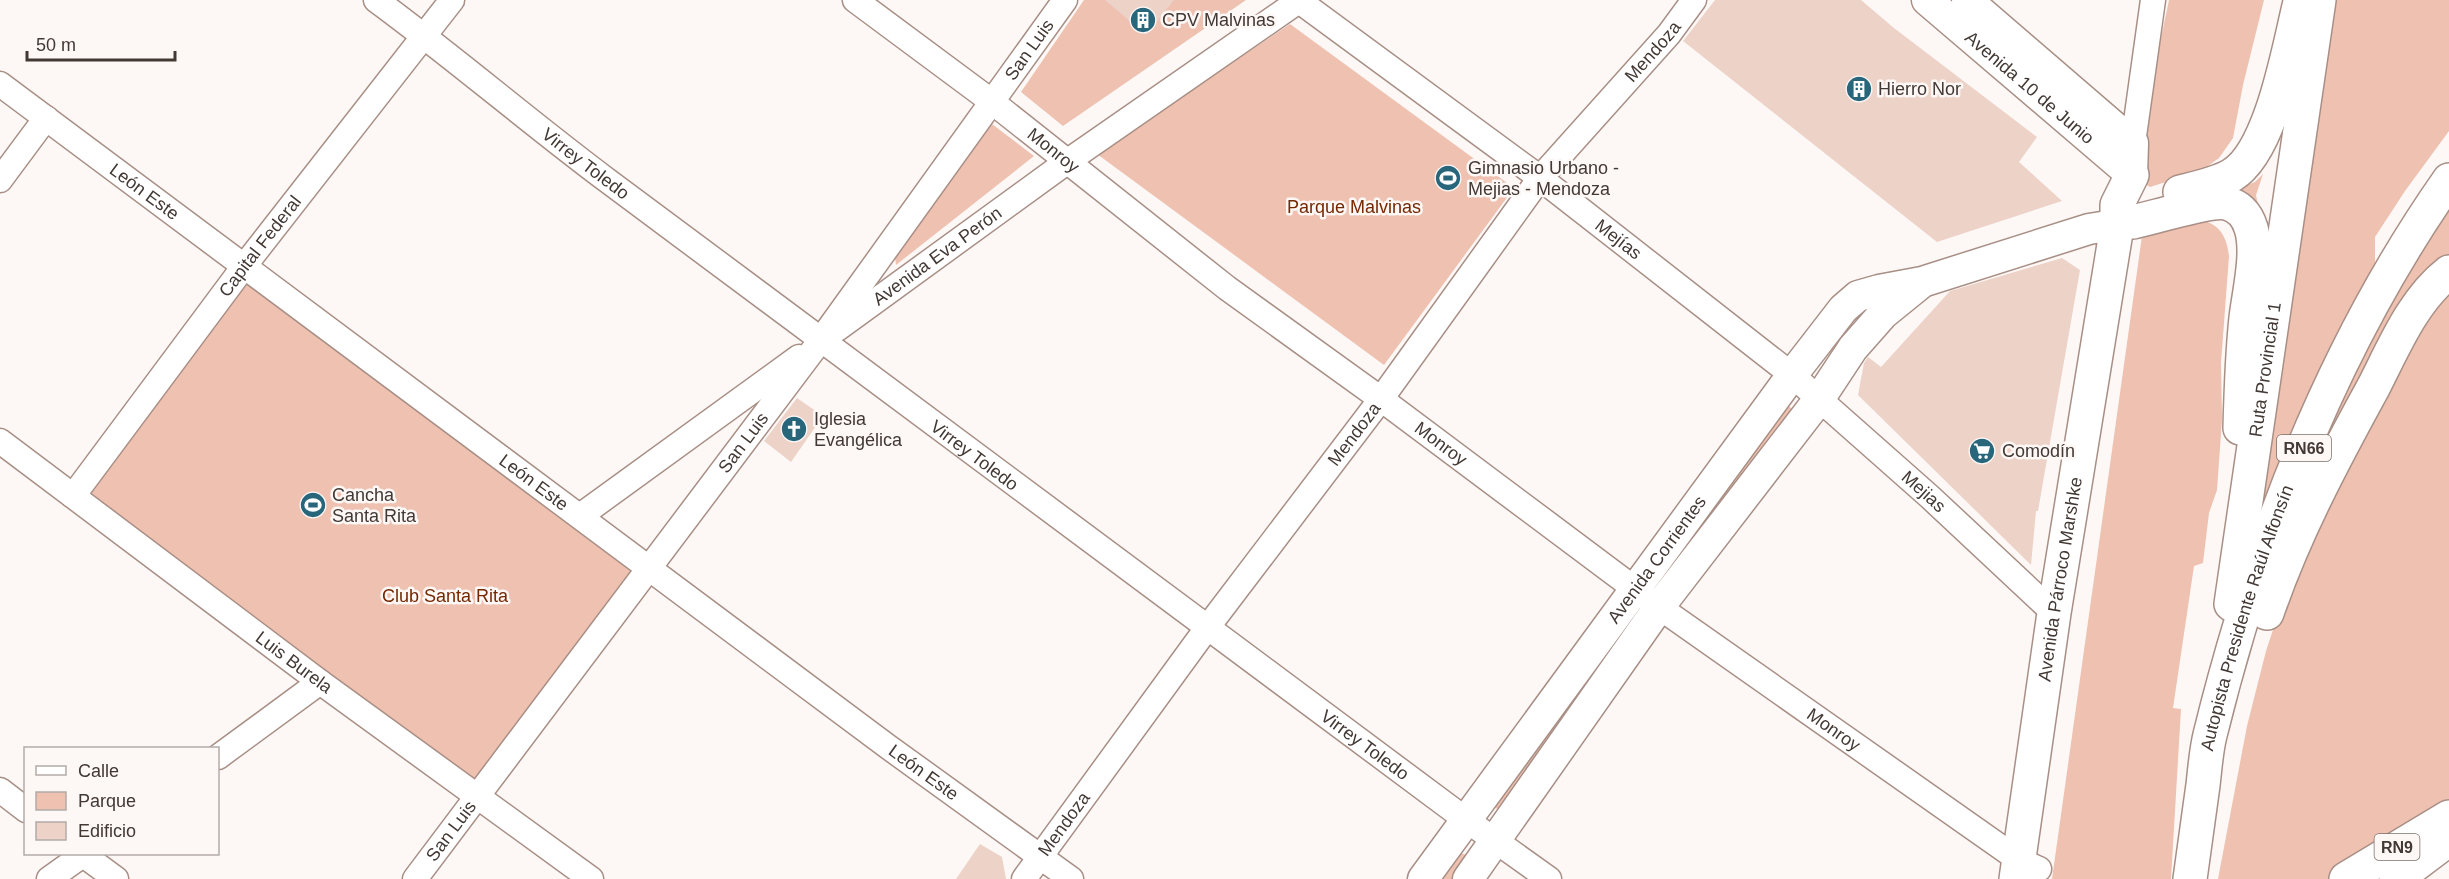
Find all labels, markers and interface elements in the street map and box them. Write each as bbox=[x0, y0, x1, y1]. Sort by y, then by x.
building icon: CPV Malvinas bbox=[1128, 5, 1158, 35]
place label: CPV Malvinas bbox=[1162, 10, 1275, 30]
street label: San Luis bbox=[1001, 15, 1058, 84]
street label: Mendoza bbox=[1621, 17, 1685, 86]
scale bar bbox=[27, 24, 176, 62]
street label: Avenida 10 de Junio bbox=[1961, 27, 2098, 148]
text: 50 m bbox=[36, 35, 76, 55]
building icon: Hierro Nor bbox=[1844, 74, 1874, 104]
place label: Hierro Nor bbox=[1878, 79, 1961, 99]
street label: Virrey Toledo bbox=[538, 124, 633, 203]
street label: Monroy bbox=[1024, 124, 1083, 177]
place label: Gimnasio Urbano - Mejias - Mendoza bbox=[1468, 158, 1619, 199]
street label: León Este bbox=[106, 159, 183, 224]
sports icon: Gimnasio Urbano - Mejias - Mendoza bbox=[1433, 163, 1463, 193]
street label: Capital Federal bbox=[215, 192, 305, 301]
park label: Parque Malvinas bbox=[1287, 197, 1421, 217]
street label: Avenida Eva Perón bbox=[869, 203, 1005, 309]
street label: Mejías bbox=[1591, 215, 1646, 264]
street label: Ruta Provincial 1 bbox=[2245, 301, 2285, 438]
street label: Mendoza bbox=[1324, 398, 1385, 470]
street label: San Luis bbox=[714, 409, 772, 477]
place label: Iglesia Evangélica bbox=[814, 409, 903, 450]
church icon: Iglesia Evangélica bbox=[779, 414, 809, 444]
street label: Virrey Toledo bbox=[926, 416, 1022, 495]
street label: Monroy bbox=[1411, 418, 1471, 470]
road number: RN66 bbox=[2277, 435, 2331, 461]
supermarket icon: Comodín bbox=[1967, 436, 1997, 466]
place label: Comodín bbox=[2002, 441, 2075, 461]
street label: León Este bbox=[495, 450, 572, 515]
street label: Mejias bbox=[1898, 467, 1950, 516]
street label: Avenida Párroco Marshke bbox=[2034, 475, 2086, 683]
street label: Autopista Presidente Raúl Alfonsín bbox=[2197, 482, 2297, 753]
place label: Cancha Santa Rita bbox=[332, 485, 417, 526]
sports icon: Cancha Santa Rita bbox=[298, 490, 328, 520]
street label: Avenida Corrientes bbox=[1604, 492, 1710, 627]
park label: Club Santa Rita bbox=[382, 586, 509, 606]
street label: Luis Burela bbox=[252, 627, 337, 698]
street label: Monroy bbox=[1803, 704, 1864, 755]
street label: Virrey Toledo bbox=[1317, 706, 1413, 784]
street label: León Este bbox=[885, 741, 962, 804]
legend bbox=[24, 747, 219, 855]
text: Calle bbox=[78, 761, 119, 781]
street label: Mendoza bbox=[1034, 787, 1095, 860]
text: Parque bbox=[78, 791, 136, 811]
street label: San Luis bbox=[422, 797, 480, 865]
text: Edificio bbox=[78, 821, 136, 841]
road number: RN9 bbox=[2374, 834, 2420, 860]

